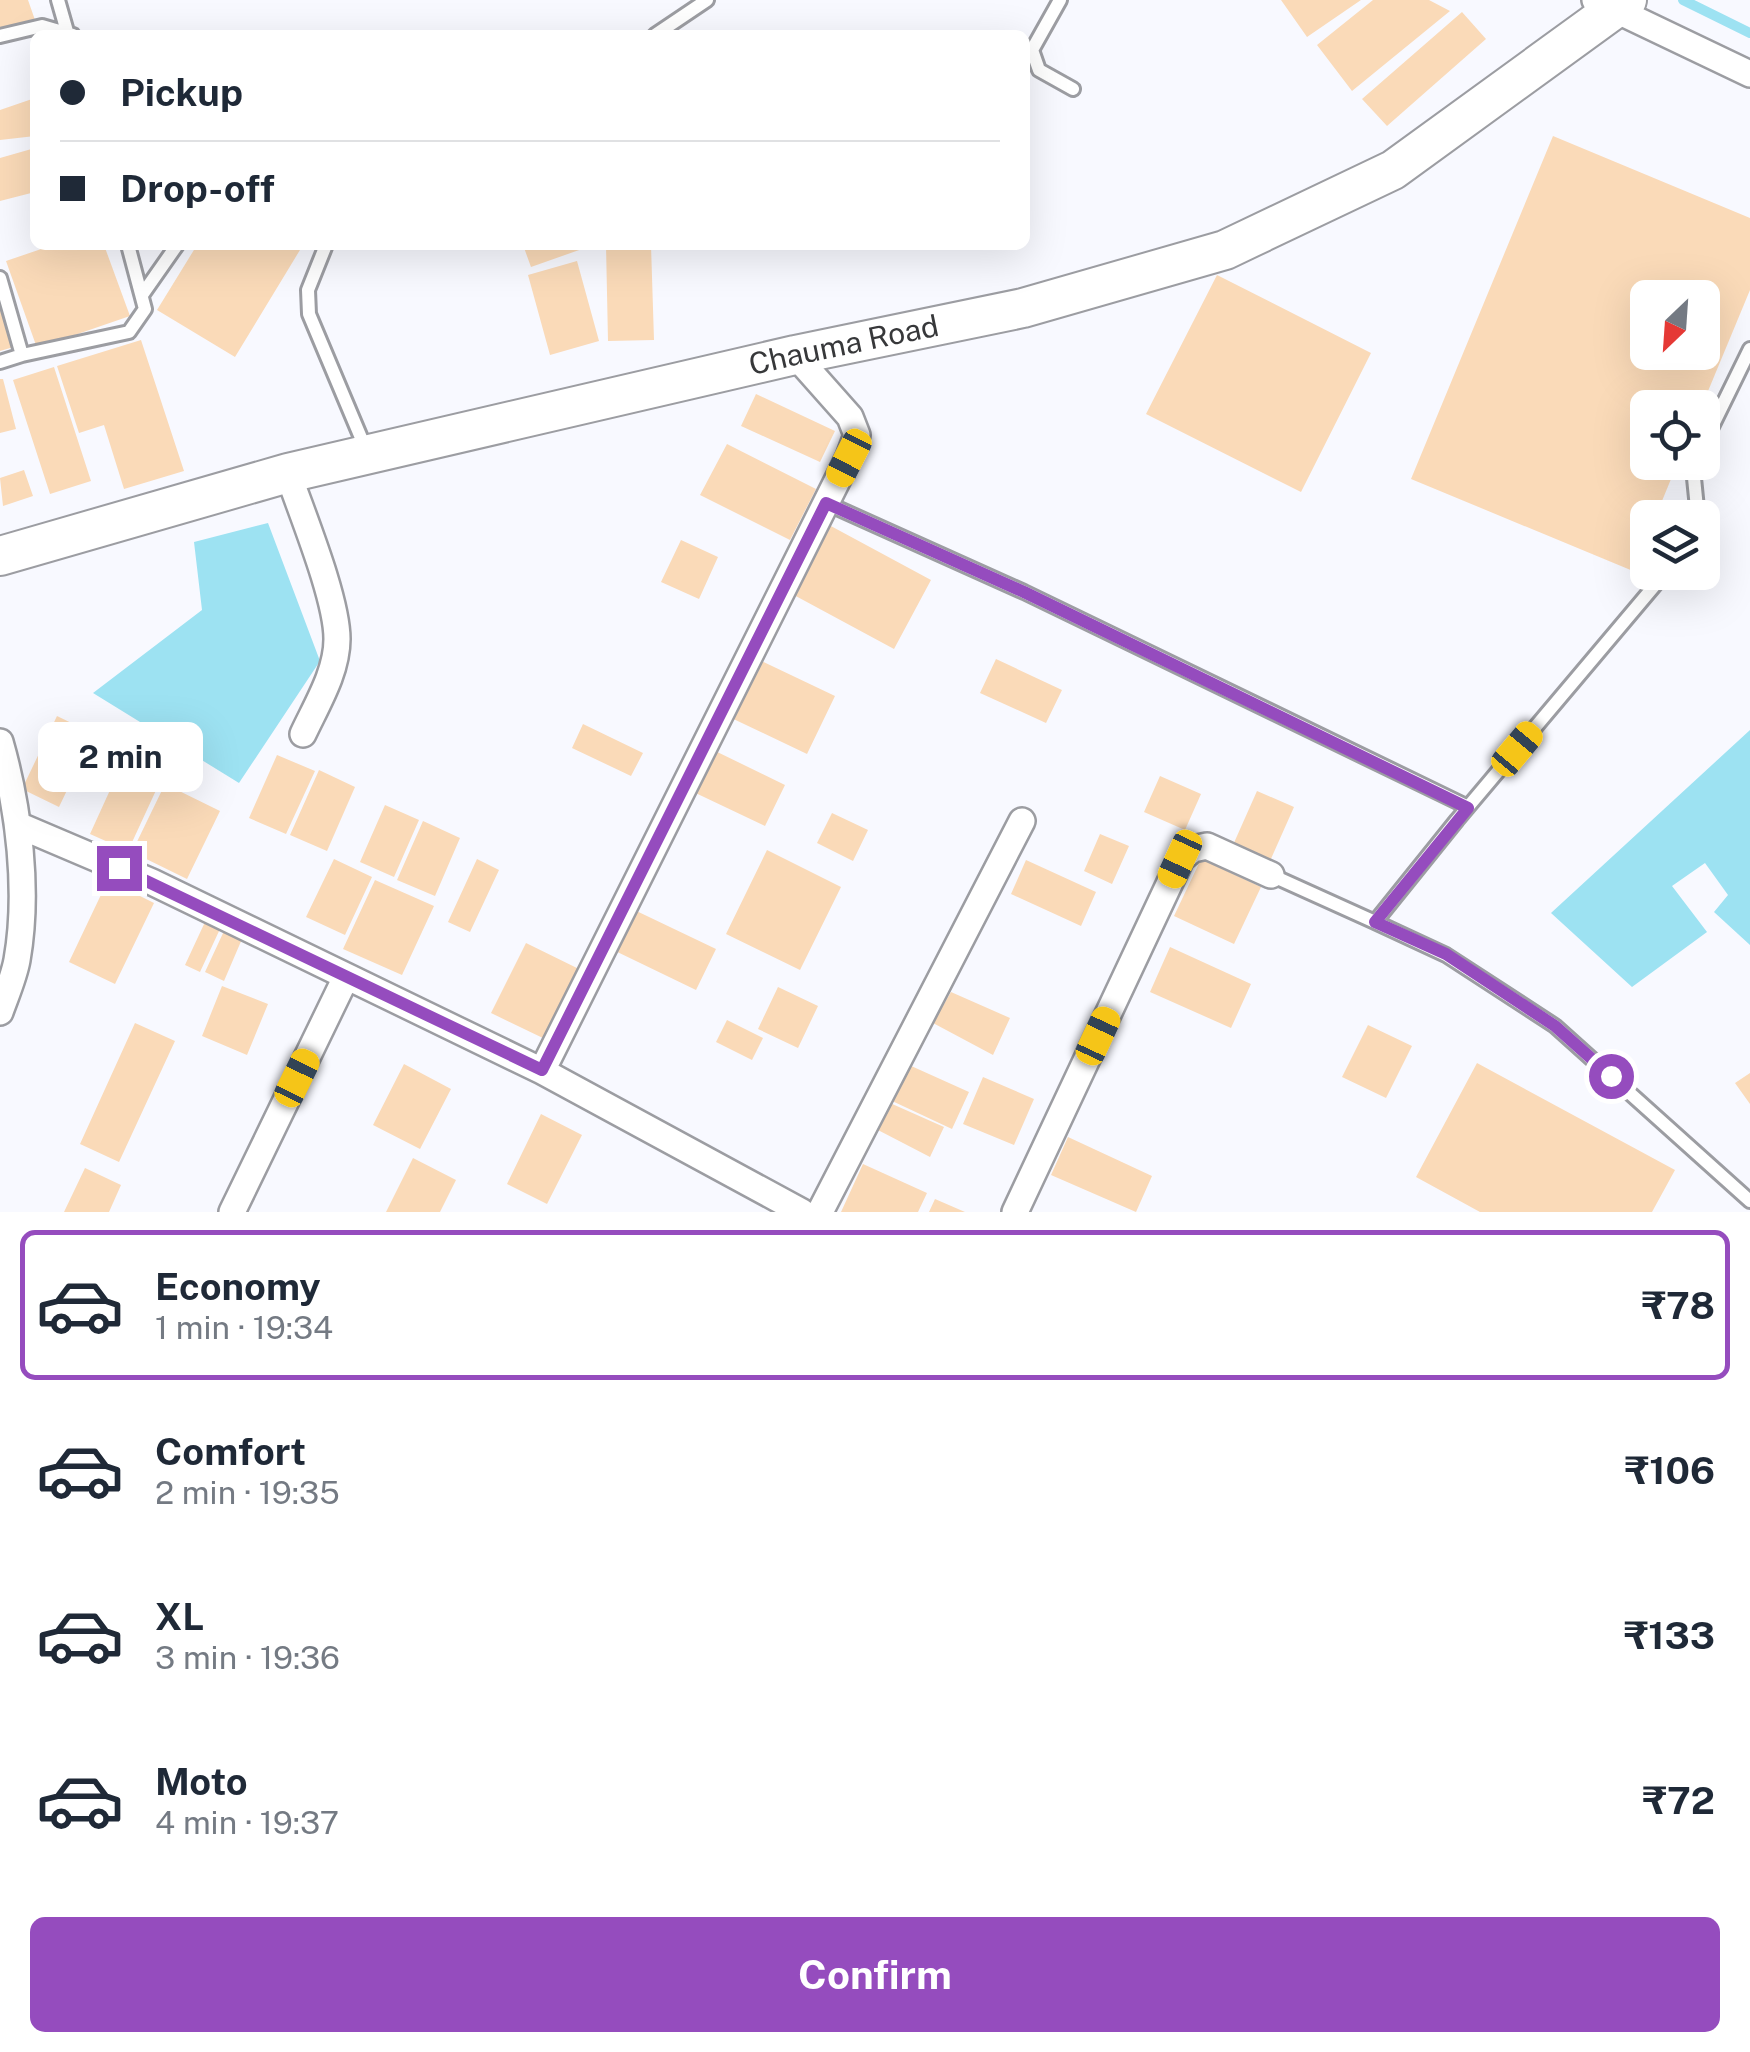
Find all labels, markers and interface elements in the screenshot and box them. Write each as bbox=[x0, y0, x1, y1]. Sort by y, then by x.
text: Pickup bbox=[120, 70, 243, 115]
text: Drop-off bbox=[120, 166, 275, 211]
north arrow bbox=[1630, 280, 1720, 370]
map controls bbox=[1630, 280, 1720, 590]
street label: Chauma Road bbox=[745, 307, 942, 382]
button: locate bbox=[1630, 390, 1720, 480]
car bbox=[822, 424, 876, 492]
button: layers bbox=[1630, 500, 1720, 590]
car bbox=[1486, 716, 1548, 782]
callout: 2 min bbox=[36, 723, 202, 793]
text: 2 min bbox=[79, 738, 162, 775]
car bbox=[1154, 825, 1206, 893]
route end bbox=[97, 846, 142, 891]
car bbox=[1072, 1002, 1124, 1070]
car bbox=[270, 1044, 324, 1112]
route start bbox=[1589, 1054, 1634, 1099]
icon: car bbox=[35, 1260, 125, 1350]
text: Economy bbox=[155, 1264, 321, 1309]
text: ₹78 bbox=[1642, 1283, 1715, 1328]
text: 1 min · 19:34 bbox=[155, 1309, 333, 1346]
icon: car bbox=[35, 1425, 125, 1515]
text: Comfort bbox=[155, 1429, 306, 1474]
text: ₹106 bbox=[1625, 1448, 1715, 1493]
text: 2 min · 19:35 bbox=[155, 1474, 340, 1511]
icon: car bbox=[35, 1590, 125, 1680]
text: XL bbox=[155, 1594, 204, 1639]
text: ₹133 bbox=[1624, 1613, 1715, 1658]
text: 3 min · 19:36 bbox=[155, 1639, 340, 1676]
icon: car bbox=[35, 1755, 125, 1845]
text: Moto bbox=[155, 1759, 248, 1804]
text: ₹72 bbox=[1643, 1778, 1715, 1823]
text: 4 min · 19:37 bbox=[155, 1804, 339, 1841]
button: Confirm bbox=[30, 1917, 1720, 2032]

